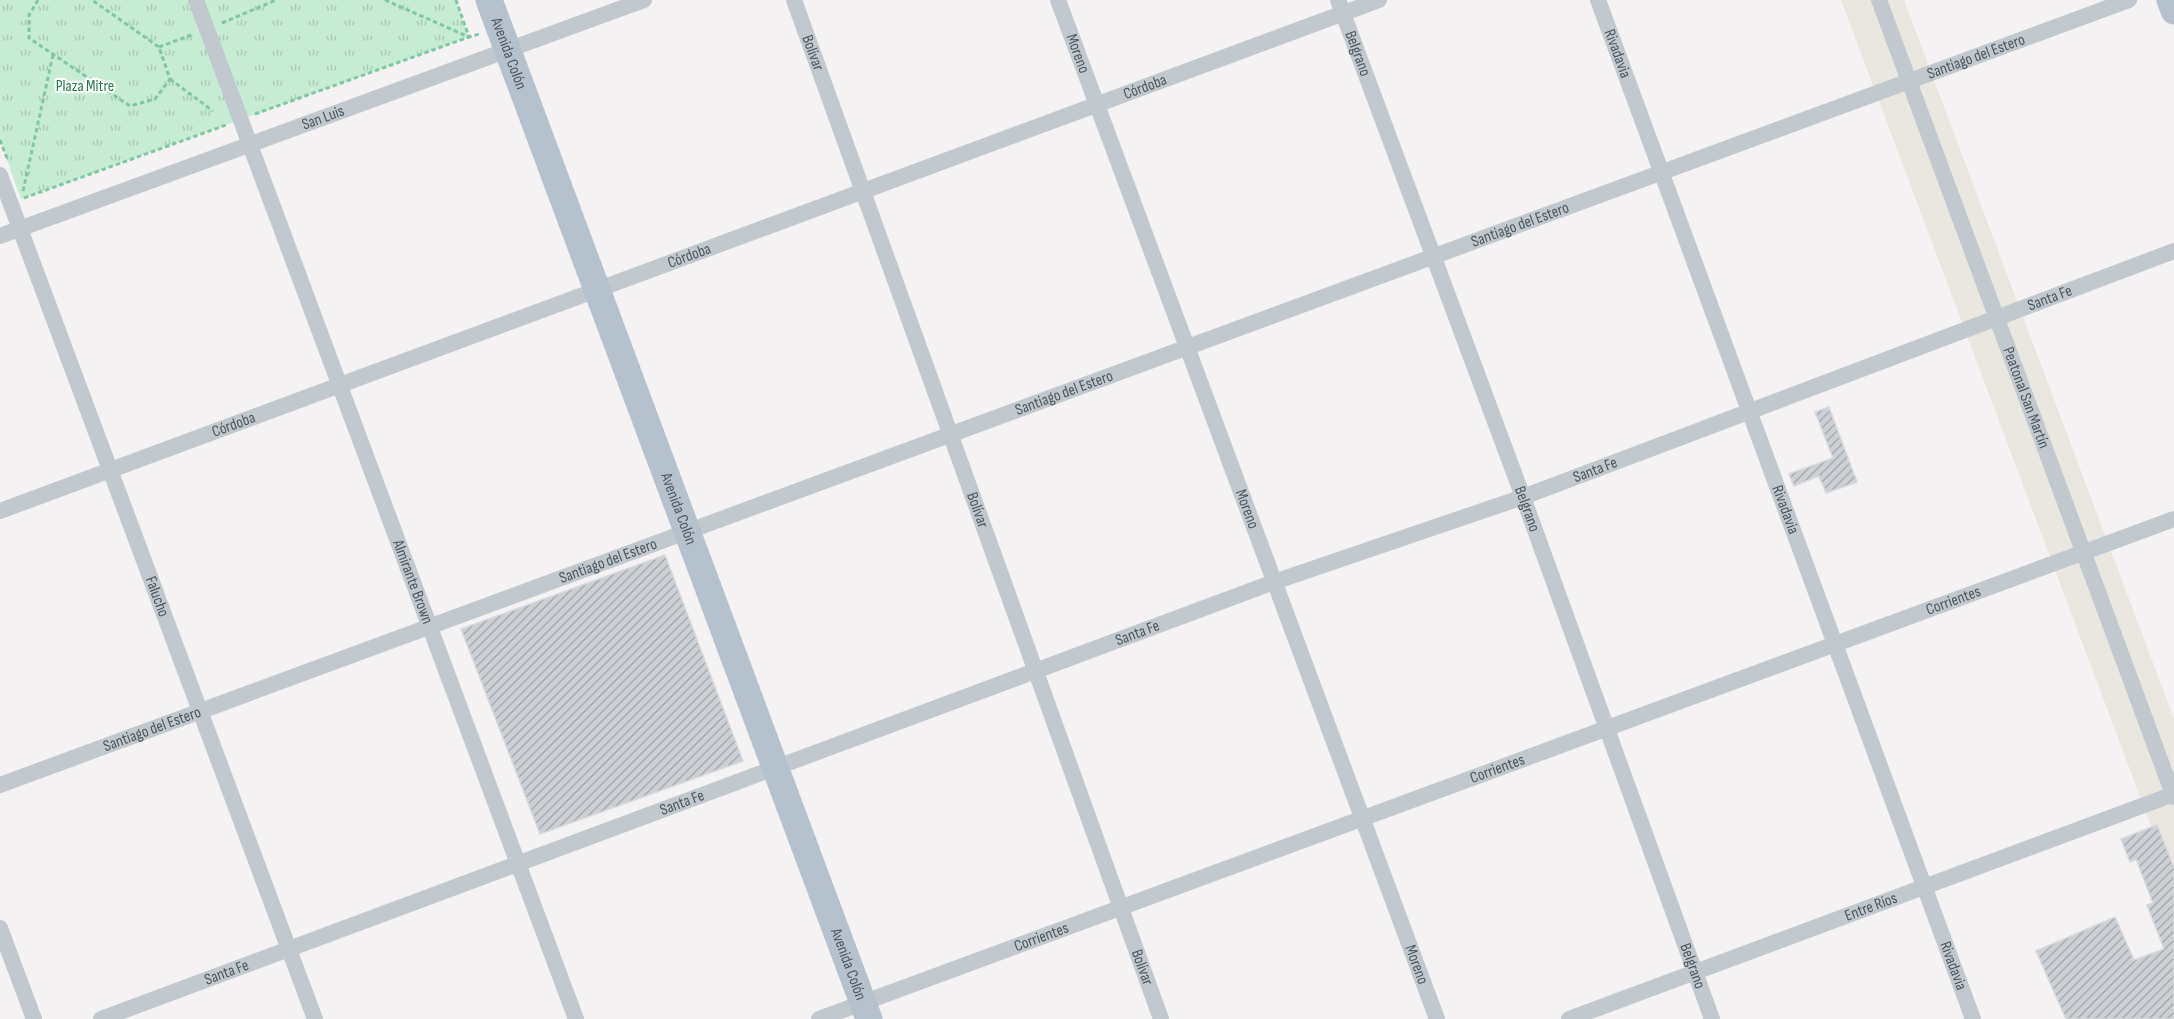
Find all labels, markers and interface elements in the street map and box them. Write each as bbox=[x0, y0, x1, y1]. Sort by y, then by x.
street label: Avenida Colón bbox=[487, 14, 531, 92]
street label: Rivadavia bbox=[1600, 26, 1635, 81]
street label: Belgrano bbox=[1341, 28, 1375, 79]
street label: Santiago del Estero bbox=[1924, 30, 2027, 83]
street label: Moreno bbox=[1062, 31, 1094, 76]
street label: Bolívar bbox=[798, 32, 828, 73]
street label: Córdoba bbox=[1121, 70, 1169, 103]
park label: Plaza Mitre bbox=[56, 77, 114, 96]
street label: San Luis bbox=[299, 101, 347, 134]
street label: Santiago del Estero bbox=[1468, 198, 1571, 251]
street label: Córdoba bbox=[665, 239, 713, 272]
street label: Santa Fe bbox=[2025, 281, 2075, 315]
street label: Peatonal San Martín bbox=[1999, 344, 2054, 451]
street label: Santiago del Estero bbox=[1012, 366, 1115, 419]
street label: Córdoba bbox=[209, 408, 258, 441]
street label: Santa Fe bbox=[1570, 453, 1620, 487]
street label: Avenida Colón bbox=[656, 469, 701, 547]
street label: Rivadavia bbox=[1768, 483, 1803, 537]
street label: Belgrano bbox=[1510, 484, 1544, 534]
street label: Moreno bbox=[1231, 487, 1263, 531]
street label: Bolívar bbox=[963, 490, 993, 531]
street label: Santiago del Estero bbox=[556, 534, 659, 588]
street label: Almirante Brown bbox=[388, 536, 437, 627]
street label: Falucho bbox=[141, 574, 174, 619]
street label: Corrientes bbox=[1923, 582, 1983, 619]
street label: Santa Fe bbox=[1113, 616, 1162, 650]
street label: Santiago del Estero bbox=[101, 702, 203, 756]
street label: Corrientes bbox=[1467, 750, 1527, 787]
street label: Santa Fe bbox=[657, 786, 707, 819]
street label: Entre Ríos bbox=[1842, 888, 1900, 925]
street label: Corrientes bbox=[1011, 918, 1072, 956]
street label: Avenida Colón bbox=[826, 925, 871, 1003]
street label: Rivadavia bbox=[1936, 939, 1971, 993]
street label: Belgrano bbox=[1676, 941, 1710, 991]
street label: Moreno bbox=[1401, 942, 1433, 987]
street label: Bolívar bbox=[1127, 947, 1158, 988]
street label: Santa Fe bbox=[202, 955, 251, 989]

